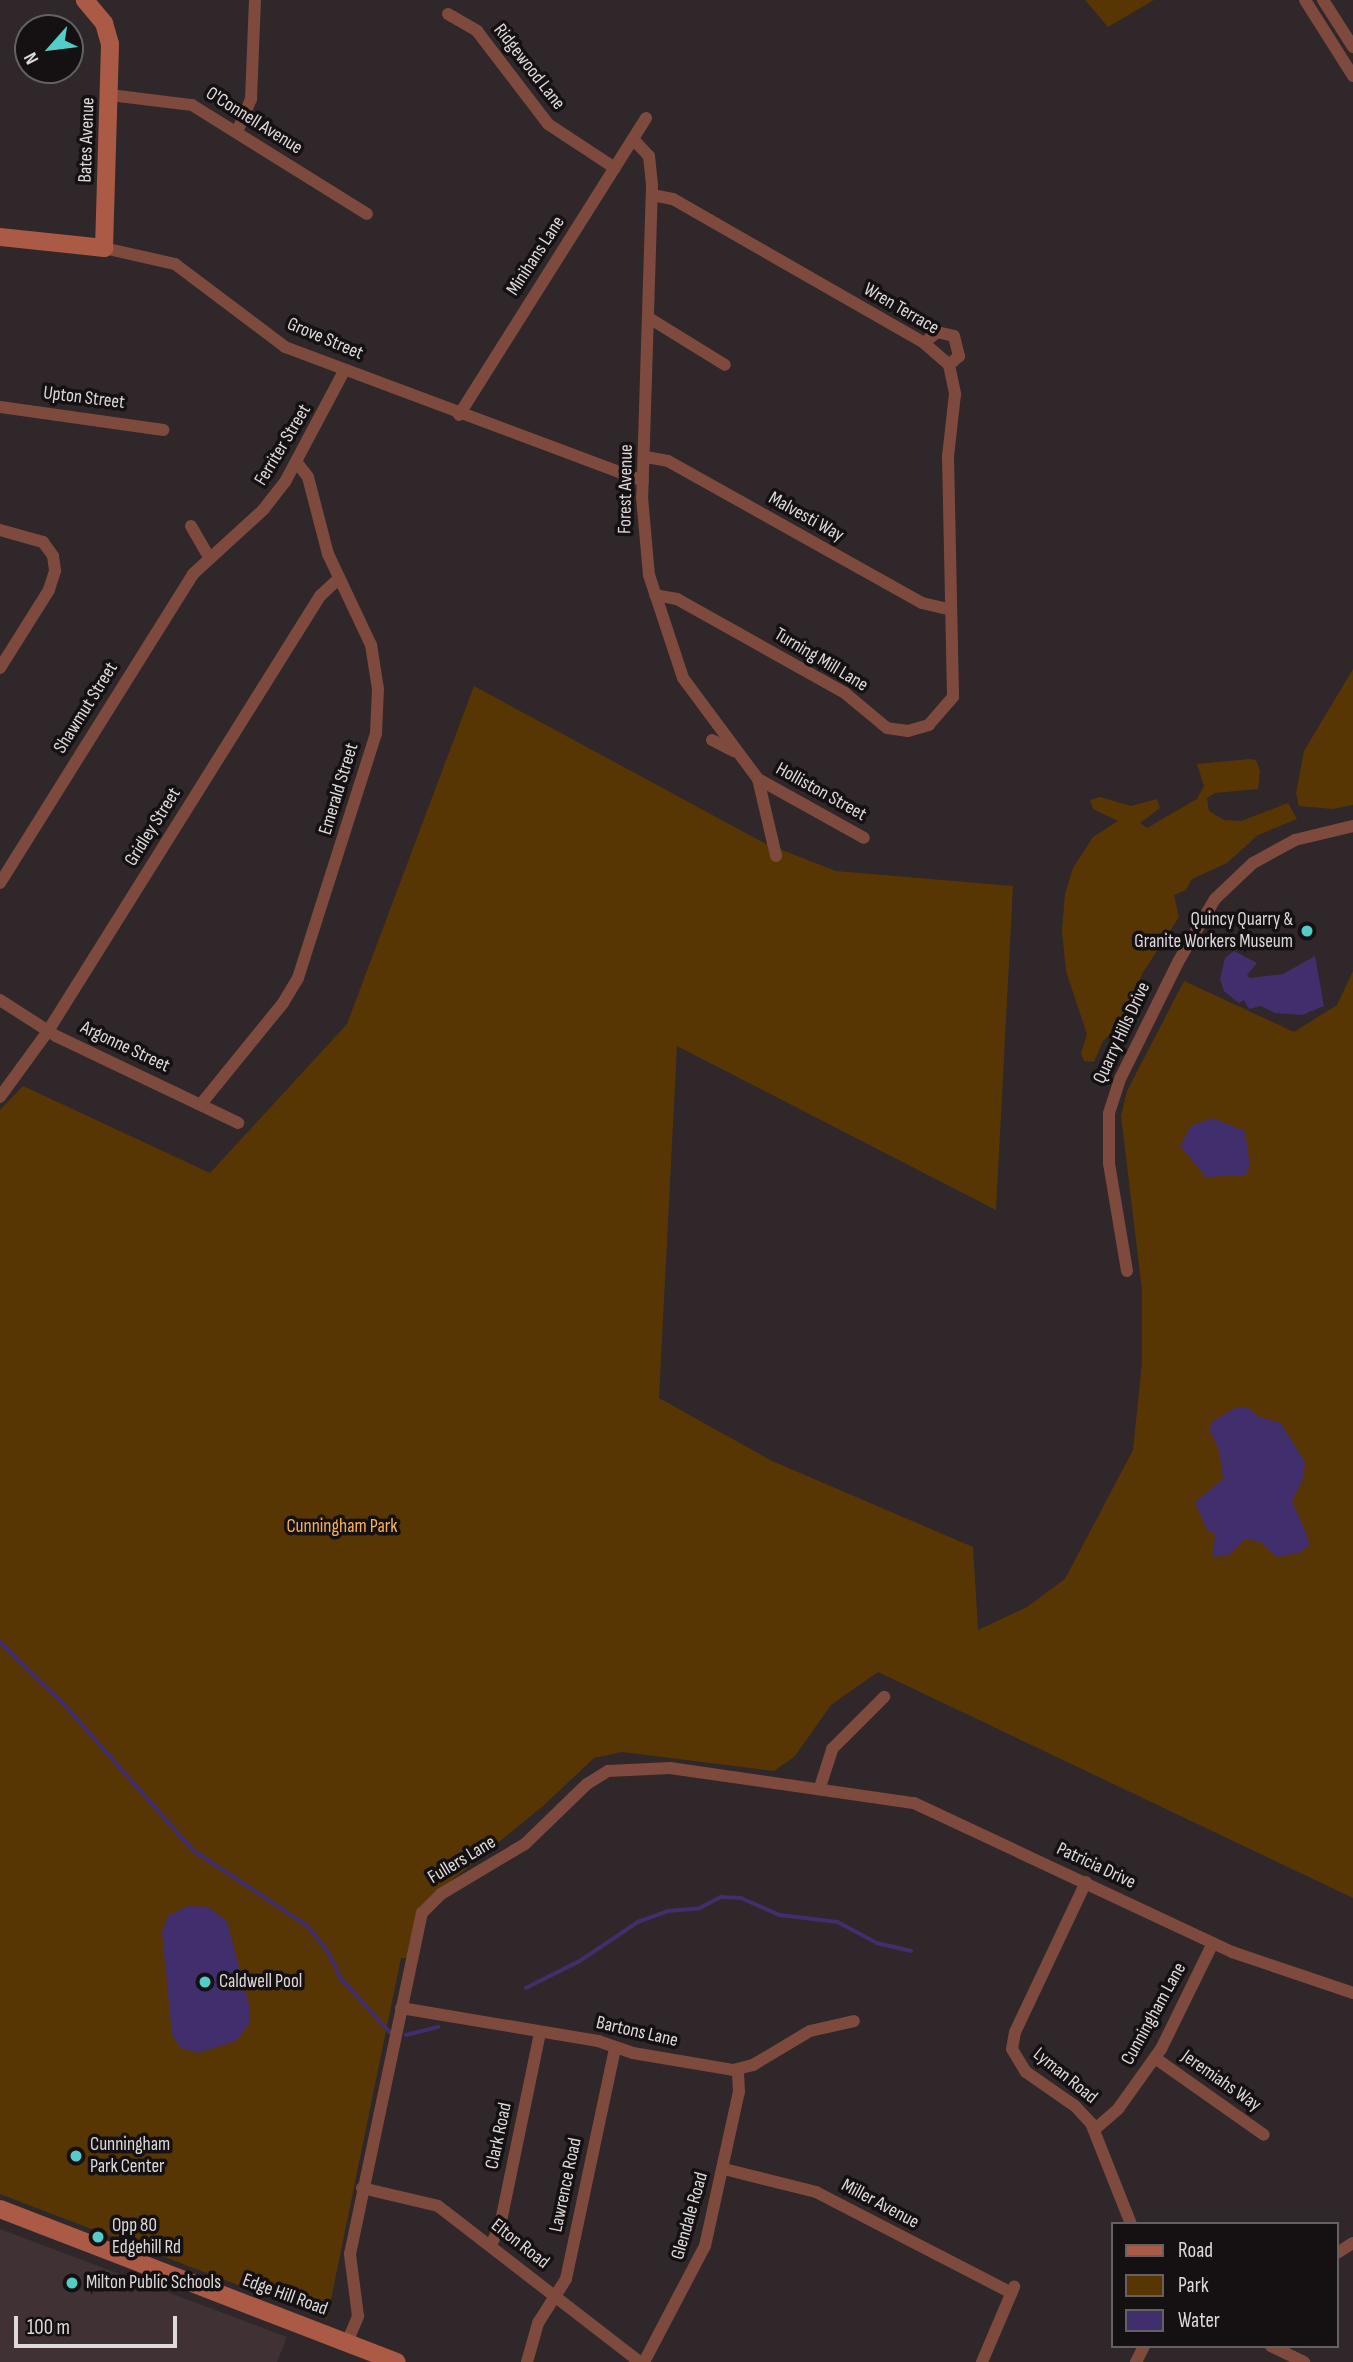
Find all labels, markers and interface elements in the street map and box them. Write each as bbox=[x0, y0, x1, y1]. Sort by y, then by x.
north arrow bbox=[14, 14, 84, 84]
street label: Ridgewood Lane bbox=[488, 20, 570, 114]
text: N bbox=[19, 48, 44, 68]
street label: O'Connell Avenue bbox=[201, 82, 307, 160]
street label: Bates Avenue bbox=[74, 97, 100, 183]
street label: Minihans Lane bbox=[502, 212, 570, 300]
street label: Wren Terrace bbox=[859, 278, 943, 340]
street label: Grove Street bbox=[284, 313, 366, 365]
street label: Upton Street bbox=[42, 382, 126, 414]
street label: Ferriter Street bbox=[250, 400, 316, 490]
street label: Forest Avenue bbox=[614, 444, 638, 534]
street label: Malvesti Way bbox=[764, 487, 848, 547]
street label: Turning Mill Lane bbox=[770, 623, 872, 697]
street label: Shawmut Street bbox=[49, 658, 123, 758]
street label: Emerald Street bbox=[314, 740, 364, 838]
street label: Holliston Street bbox=[772, 758, 870, 826]
street label: Gridley Street bbox=[120, 784, 186, 870]
place label: Quincy Quarry & Granite Workers Museum bbox=[1134, 909, 1293, 953]
marker: Quincy Quarry & Granite Workers Museum bbox=[1299, 923, 1315, 939]
street label: Quarry Hills Drive bbox=[1089, 979, 1155, 1087]
street label: Argonne Street bbox=[77, 1016, 173, 1078]
park label: Cunningham Park bbox=[286, 1516, 398, 1538]
street label: Fullers Lane bbox=[424, 1831, 500, 1889]
street label: Patricia Drive bbox=[1053, 1838, 1139, 1894]
street label: Cunningham Lane bbox=[1117, 1959, 1191, 2069]
place label: Caldwell Pool bbox=[219, 1971, 302, 1993]
marker: Caldwell Pool bbox=[197, 1974, 213, 1990]
street label: Bartons Lane bbox=[594, 2012, 680, 2052]
street label: Lyman Road bbox=[1028, 2043, 1102, 2109]
street label: Jeremiahs Way bbox=[1177, 2045, 1265, 2117]
street label: Clark Road bbox=[481, 2101, 517, 2171]
place label: Cunningham Park Center bbox=[90, 2134, 170, 2178]
street label: Lawrence Road bbox=[545, 2136, 587, 2234]
marker: Cunningham Park Center bbox=[68, 2148, 84, 2164]
street label: Glendale Road bbox=[667, 2170, 713, 2262]
street label: Miller Avenue bbox=[837, 2174, 923, 2234]
street label: Elton Road bbox=[486, 2214, 554, 2274]
place label: Opp 80 Edgehill Rd bbox=[112, 2215, 181, 2259]
legend bbox=[1112, 2222, 1339, 2348]
marker: Opp 80 Edgehill Rd bbox=[90, 2229, 106, 2245]
text: Road bbox=[1178, 2238, 1213, 2263]
street label: Edge Hill Road bbox=[239, 2269, 331, 2321]
place label: Milton Public Schools bbox=[86, 2272, 221, 2294]
text: Park bbox=[1178, 2273, 1209, 2298]
marker: Milton Public Schools bbox=[64, 2275, 80, 2291]
scale bar bbox=[18, 2302, 180, 2346]
text: Water bbox=[1178, 2308, 1220, 2333]
text: 100 m bbox=[27, 2315, 70, 2340]

